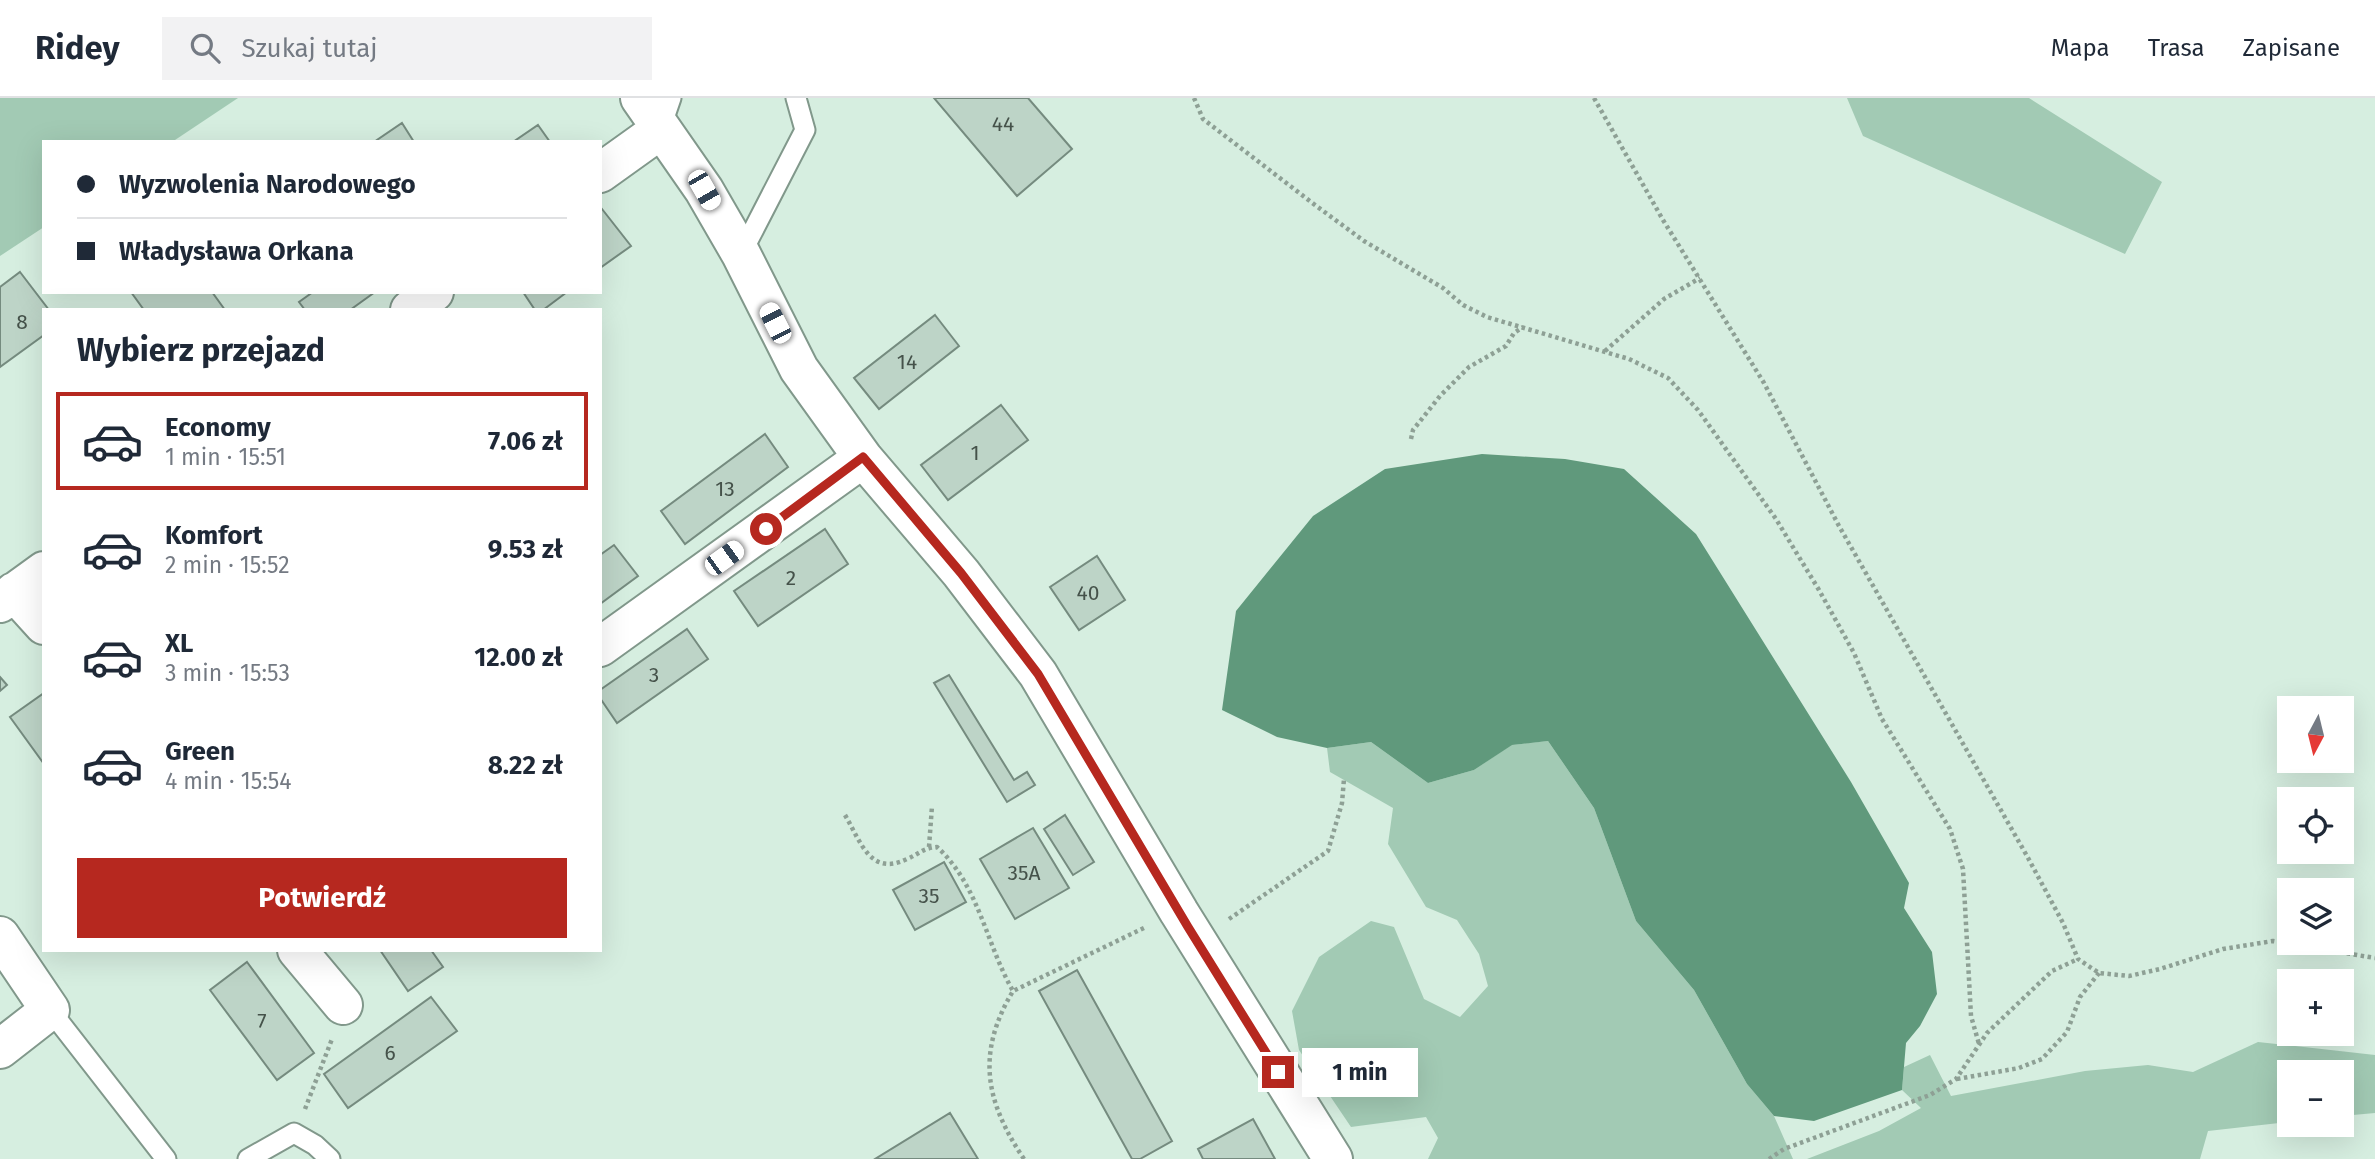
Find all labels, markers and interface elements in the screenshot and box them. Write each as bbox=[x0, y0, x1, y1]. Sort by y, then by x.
search box bbox=[162, 17, 652, 80]
text: Ridey bbox=[35, 28, 120, 68]
icon: search bbox=[186, 29, 224, 67]
text: Szukaj tutaj bbox=[242, 33, 378, 64]
text: Mapa bbox=[2051, 34, 2110, 62]
text: Trasa bbox=[2148, 34, 2205, 62]
text: Zapisane bbox=[2243, 34, 2340, 62]
house number: 44 bbox=[992, 111, 1014, 137]
car bbox=[685, 167, 724, 213]
text: Wyzwolenia Narodowego bbox=[119, 169, 416, 200]
text: Władysława Orkana bbox=[119, 236, 354, 267]
car bbox=[757, 300, 794, 346]
house number: 8 bbox=[16, 309, 28, 335]
text: Wybierz przejazd bbox=[77, 331, 325, 369]
house number: 14 bbox=[897, 349, 917, 375]
icon: car bbox=[81, 410, 144, 473]
text: Economy bbox=[165, 412, 271, 443]
text: 7.06 zł bbox=[488, 426, 563, 457]
house number: 1 bbox=[970, 440, 980, 466]
text: 1 min · 15:51 bbox=[165, 443, 286, 471]
house number: 13 bbox=[715, 476, 735, 502]
route start bbox=[750, 513, 782, 545]
icon: car bbox=[81, 518, 144, 581]
text: Komfort bbox=[165, 520, 263, 551]
text: 9.53 zł bbox=[488, 534, 563, 565]
car bbox=[701, 537, 748, 579]
text: 2 min · 15:52 bbox=[165, 551, 290, 579]
house number: 2 bbox=[786, 565, 796, 591]
house number: 40 bbox=[1077, 580, 1099, 606]
icon: car bbox=[81, 626, 144, 689]
text: XL bbox=[165, 628, 193, 659]
text: 12.00 zł bbox=[474, 642, 563, 673]
text: 3 min · 15:53 bbox=[165, 659, 290, 687]
house number: 3 bbox=[649, 662, 659, 688]
north arrow bbox=[2277, 696, 2354, 774]
map controls bbox=[2277, 696, 2354, 1137]
icon: car bbox=[81, 734, 144, 797]
text: Green bbox=[165, 736, 235, 767]
text: 8.22 zł bbox=[488, 750, 563, 781]
text: 4 min · 15:54 bbox=[165, 767, 292, 795]
button: locate bbox=[2277, 787, 2354, 864]
button: Potwierdź bbox=[77, 858, 567, 938]
house number: 35A bbox=[1007, 860, 1041, 886]
button: layers bbox=[2277, 878, 2354, 955]
house number: 35 bbox=[919, 883, 940, 909]
button: + bbox=[2277, 969, 2354, 1046]
house number: 7 bbox=[257, 1008, 267, 1034]
house number: 6 bbox=[384, 1040, 396, 1066]
callout: 1 min bbox=[1302, 1048, 1418, 1096]
route end bbox=[1262, 1056, 1294, 1088]
text: 1 min bbox=[1332, 1058, 1388, 1086]
button: − bbox=[2277, 1060, 2354, 1137]

